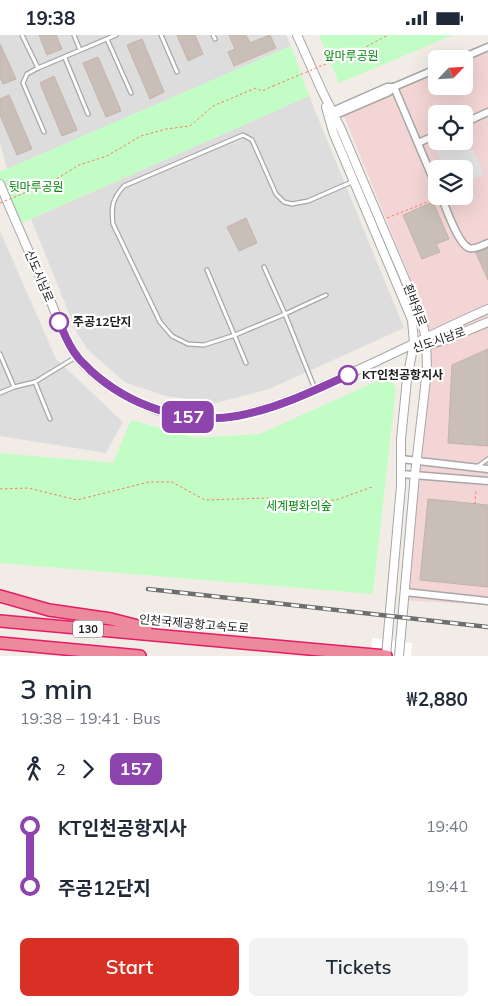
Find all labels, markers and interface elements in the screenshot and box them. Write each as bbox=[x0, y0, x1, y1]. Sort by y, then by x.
text: 19:38 bbox=[25, 6, 75, 30]
park label: 앞마루공원 bbox=[323, 48, 379, 63]
north arrow bbox=[428, 50, 472, 95]
map controls bbox=[428, 50, 473, 205]
button: locate bbox=[428, 105, 473, 150]
button: layers bbox=[428, 160, 473, 205]
park label: 뒷마루공원 bbox=[8, 179, 64, 194]
street label: 신도시남로 bbox=[22, 247, 57, 304]
street label: 흰바위로 bbox=[401, 282, 430, 328]
marker: 주공12단지 bbox=[49, 312, 69, 332]
place label: 주공12단지 bbox=[73, 314, 132, 329]
street label: 신도시남로 bbox=[410, 323, 467, 356]
marker: KT인천공항지사 bbox=[338, 365, 358, 385]
place label: KT인천공항지사 bbox=[362, 367, 443, 382]
line badge: 157 bbox=[159, 401, 217, 433]
text: 157 bbox=[172, 405, 204, 428]
park label: 세계평화의숲 bbox=[266, 498, 332, 513]
street label: 인천국제공항고속도로 bbox=[138, 611, 250, 636]
road number: 130 bbox=[73, 621, 103, 637]
text: 3 min bbox=[20, 671, 93, 706]
text: ₩2,880 bbox=[406, 687, 468, 711]
text: 19:38 – 19:41 · Bus bbox=[20, 708, 161, 728]
icon: walk bbox=[20, 755, 48, 783]
icon: forward bbox=[74, 755, 102, 783]
text: 157 bbox=[120, 757, 152, 780]
text: 2 bbox=[56, 759, 66, 779]
text: KT인천공항지사 bbox=[58, 816, 187, 840]
text: 19:40 bbox=[426, 816, 468, 836]
text: 주공12단지 bbox=[58, 876, 151, 900]
text: 19:41 bbox=[426, 876, 468, 896]
button: Start bbox=[20, 938, 239, 996]
button: Tickets bbox=[249, 938, 468, 996]

